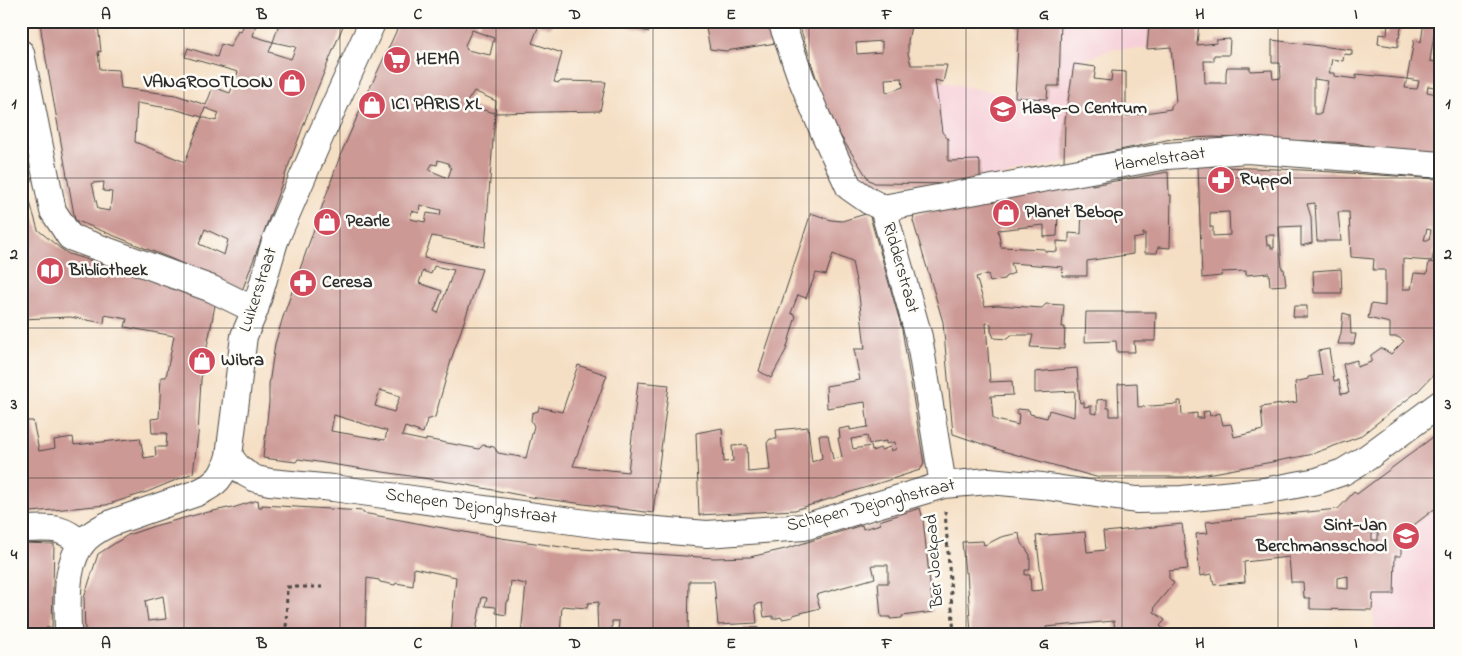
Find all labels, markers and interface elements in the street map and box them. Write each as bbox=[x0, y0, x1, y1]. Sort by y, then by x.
text: A bbox=[101, 3, 111, 27]
text: B bbox=[256, 3, 268, 27]
text: C bbox=[414, 3, 423, 27]
text: D bbox=[568, 3, 581, 27]
text: E bbox=[726, 3, 736, 27]
text: F bbox=[881, 3, 893, 27]
text: G bbox=[1039, 3, 1049, 27]
text: H bbox=[1195, 3, 1205, 27]
text: I bbox=[1354, 3, 1358, 27]
supermarket icon: HEMA bbox=[382, 45, 412, 75]
place label: HEMA bbox=[416, 47, 459, 73]
shop icon: VANGROOTLOON bbox=[277, 68, 307, 98]
place label: VANGROOTLOON bbox=[142, 70, 273, 96]
shop icon: ICI PARIS XL bbox=[357, 90, 387, 120]
text: 1 bbox=[11, 92, 17, 116]
place label: ICI PARIS XL bbox=[391, 92, 482, 118]
text: 1 bbox=[1445, 92, 1451, 116]
school or university icon: Hasp-O Centrum bbox=[988, 94, 1018, 124]
place label: Hasp-O Centrum bbox=[1022, 96, 1147, 122]
street label: Hamelstraat bbox=[1113, 141, 1207, 179]
pharmacy icon: Ruppol bbox=[1206, 165, 1236, 195]
place label: Ruppol bbox=[1240, 167, 1292, 193]
shop icon: Planet Bebop bbox=[991, 198, 1021, 228]
place label: Planet Bebop bbox=[1025, 200, 1124, 226]
shop icon: Pearle bbox=[312, 207, 342, 237]
place label: Pearle bbox=[346, 209, 391, 235]
street label: Ridderstraat bbox=[875, 220, 925, 316]
text: 2 bbox=[9, 243, 18, 267]
text: 2 bbox=[1443, 243, 1452, 267]
street label: Luikerstraat bbox=[233, 244, 285, 336]
library icon: Bibliotheek bbox=[35, 256, 65, 286]
place label: Bibliotheek bbox=[68, 258, 149, 284]
pharmacy icon: Ceresa bbox=[288, 268, 318, 298]
place label: Ceresa bbox=[322, 270, 373, 296]
shop icon: Wibra bbox=[187, 346, 217, 376]
place label: Wibra bbox=[221, 348, 264, 374]
text: 3 bbox=[10, 393, 18, 417]
text: 3 bbox=[1444, 393, 1452, 417]
street label: Schepen Dejonghstraat bbox=[784, 472, 958, 540]
street label: Schepen Dejonghstraat bbox=[384, 482, 558, 533]
street label: Ber Joekpad bbox=[919, 513, 951, 610]
place label: Sint-Jan Berchmansschool bbox=[1255, 513, 1387, 560]
school or university icon: Sint-Jan Berchmansschool bbox=[1391, 521, 1421, 551]
text: 4 bbox=[10, 543, 18, 567]
text: 4 bbox=[1444, 543, 1452, 567]
text: A bbox=[101, 632, 111, 656]
text: B bbox=[256, 632, 268, 656]
text: C bbox=[414, 632, 423, 656]
text: D bbox=[568, 632, 581, 656]
text: E bbox=[726, 632, 736, 656]
text: F bbox=[881, 632, 893, 656]
text: G bbox=[1039, 632, 1049, 656]
text: H bbox=[1195, 632, 1205, 656]
text: I bbox=[1354, 632, 1358, 656]

